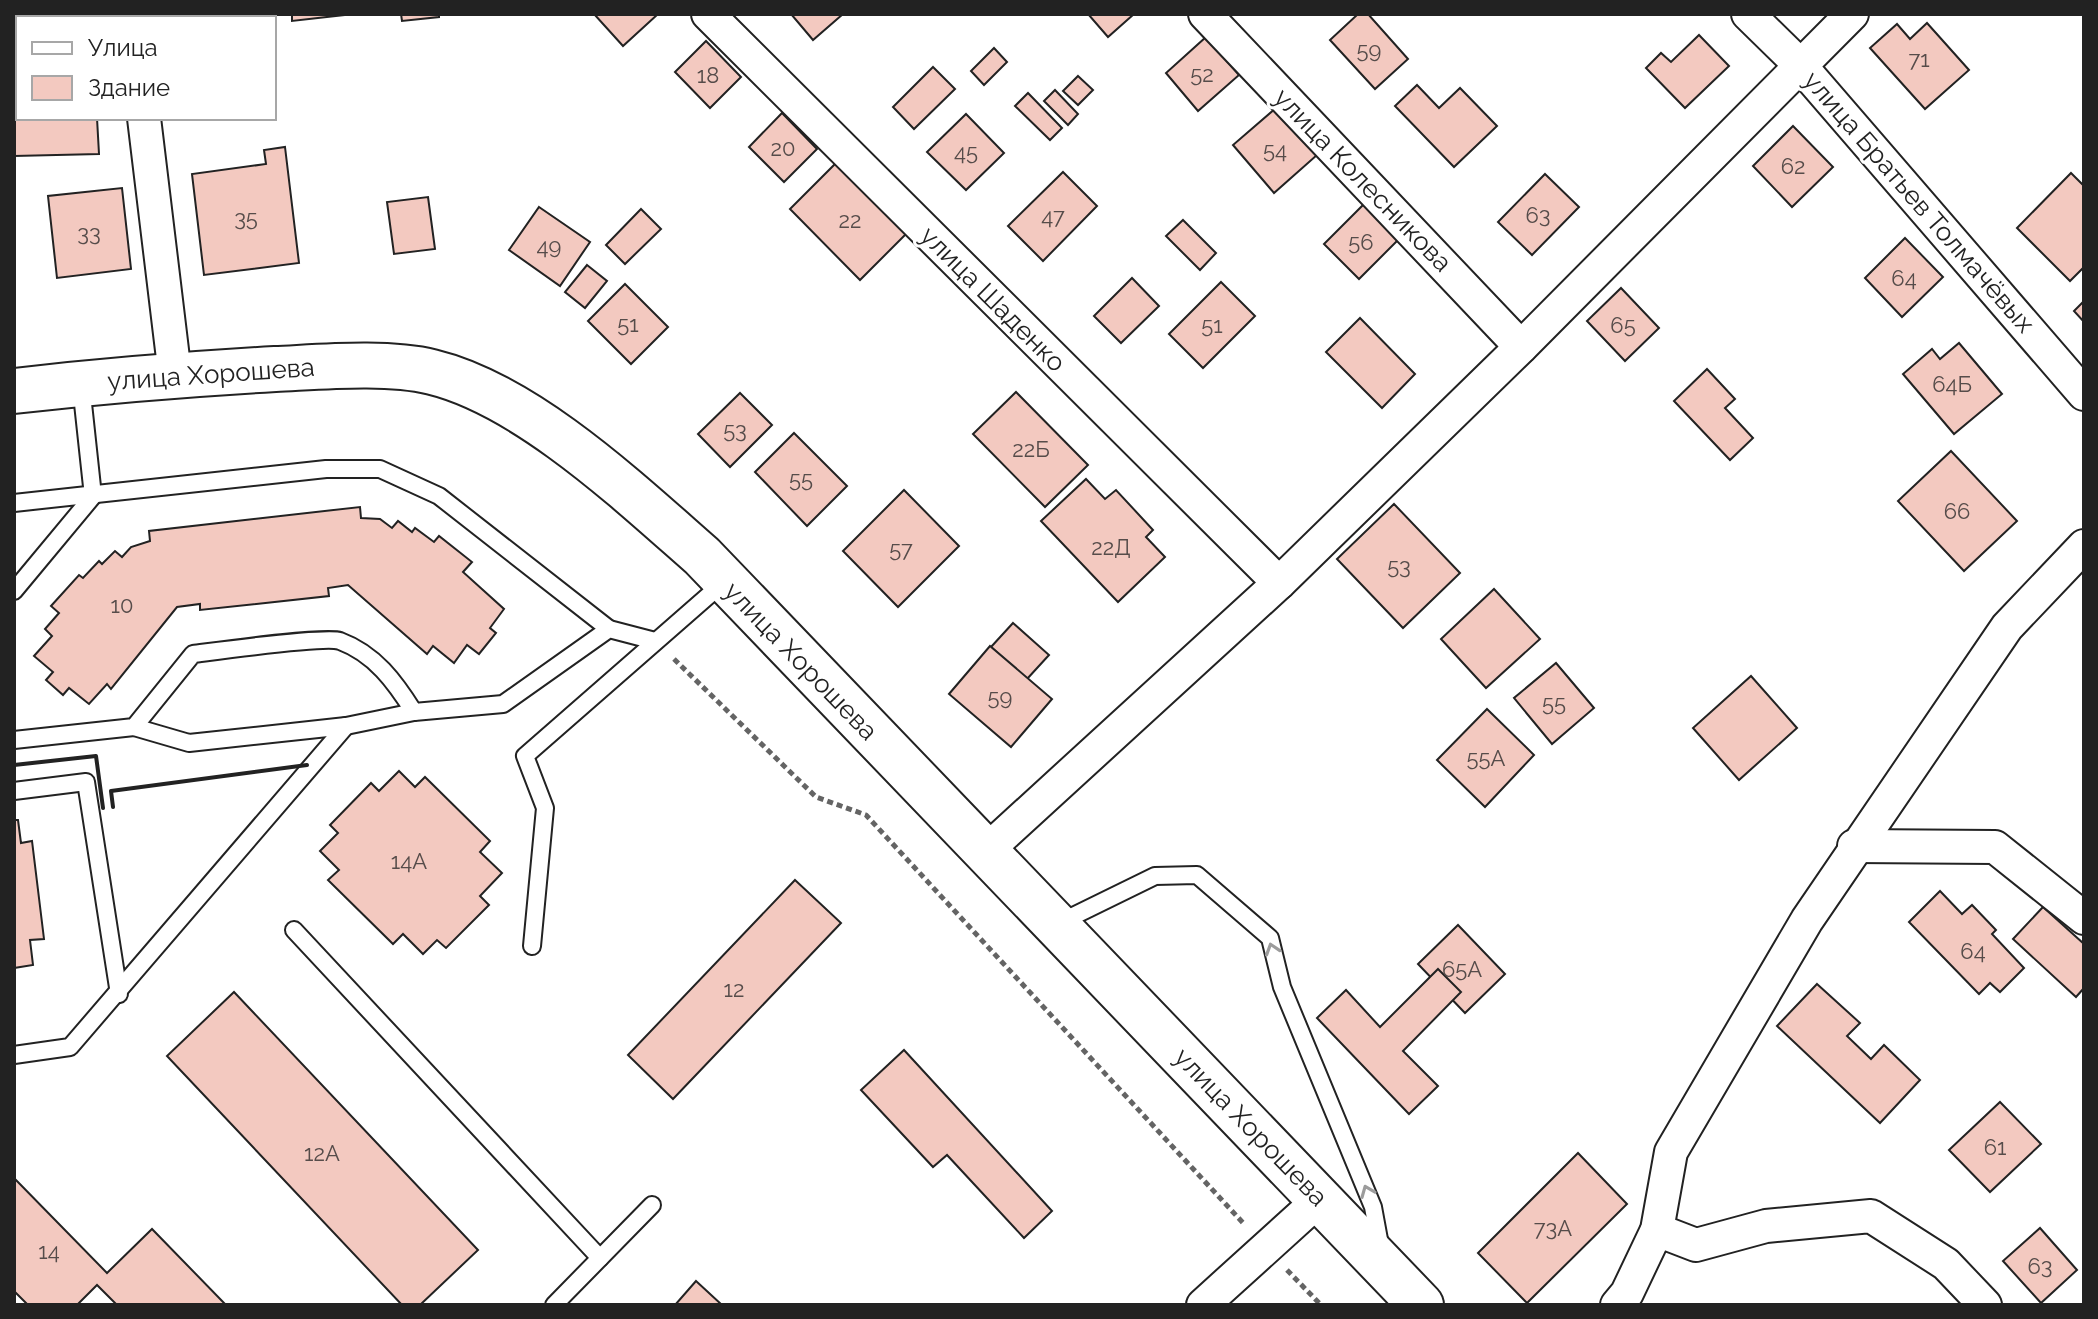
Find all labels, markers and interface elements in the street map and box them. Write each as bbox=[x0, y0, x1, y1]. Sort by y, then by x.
legend bbox=[16, 16, 276, 120]
text: Улица bbox=[88, 33, 158, 62]
house number: 59 bbox=[1357, 37, 1381, 63]
house number: 71 bbox=[1908, 46, 1930, 72]
house number: 52 bbox=[1190, 61, 1214, 87]
house number: 18 bbox=[697, 62, 719, 88]
street label: улица Братьев Толмачёвых bbox=[1797, 65, 2041, 339]
text: Здание bbox=[88, 73, 170, 102]
street label: улица Колесникова bbox=[1268, 82, 1458, 278]
house number: 20 bbox=[771, 135, 795, 161]
house number: 54 bbox=[1263, 137, 1287, 163]
house number: 45 bbox=[954, 139, 978, 165]
house number: 62 bbox=[1781, 153, 1805, 179]
house number: 63 bbox=[1525, 202, 1551, 228]
house number: 47 bbox=[1041, 203, 1065, 229]
house number: 35 bbox=[234, 205, 258, 231]
house number: 22 bbox=[839, 207, 861, 233]
house number: 33 bbox=[77, 220, 101, 246]
street label: улица Шаденко bbox=[914, 220, 1072, 378]
house number: 56 bbox=[1348, 229, 1374, 255]
house number: 49 bbox=[537, 233, 561, 259]
house number: 64 bbox=[1891, 265, 1917, 291]
house number: 51 bbox=[617, 311, 639, 337]
house number: 51 bbox=[1201, 312, 1223, 338]
house number: 65 bbox=[1610, 312, 1636, 338]
street label: улица Хорошева bbox=[106, 352, 316, 396]
house number: 64Б bbox=[1932, 371, 1972, 397]
house number: 53 bbox=[723, 417, 747, 443]
house number: 22Б bbox=[1012, 436, 1050, 462]
house number: 55 bbox=[789, 466, 813, 492]
house number: 66 bbox=[1944, 498, 1970, 524]
house number: 22Д bbox=[1091, 534, 1131, 560]
house number: 57 bbox=[889, 536, 913, 562]
house number: 53 bbox=[1387, 553, 1411, 579]
street label: улица Хорошева bbox=[718, 576, 884, 746]
house number: 10 bbox=[111, 592, 133, 618]
house number: 59 bbox=[988, 684, 1012, 710]
house number: 55 bbox=[1542, 690, 1566, 716]
house number: 55А bbox=[1467, 745, 1506, 771]
house number: 14А bbox=[391, 848, 427, 874]
house number: 64 bbox=[1960, 938, 1986, 964]
one-way arrow bbox=[1265, 943, 1281, 956]
house number: 65А bbox=[1442, 956, 1482, 982]
house number: 12 bbox=[724, 976, 744, 1002]
street label: улица Хорошева bbox=[1168, 1042, 1334, 1212]
house number: 61 bbox=[1984, 1134, 2006, 1160]
house number: 12А bbox=[304, 1140, 340, 1166]
one-way arrow bbox=[1360, 1185, 1376, 1199]
house number: 73А bbox=[1534, 1215, 1572, 1241]
house number: 14 bbox=[38, 1238, 60, 1264]
house number: 63 bbox=[2027, 1253, 2053, 1279]

